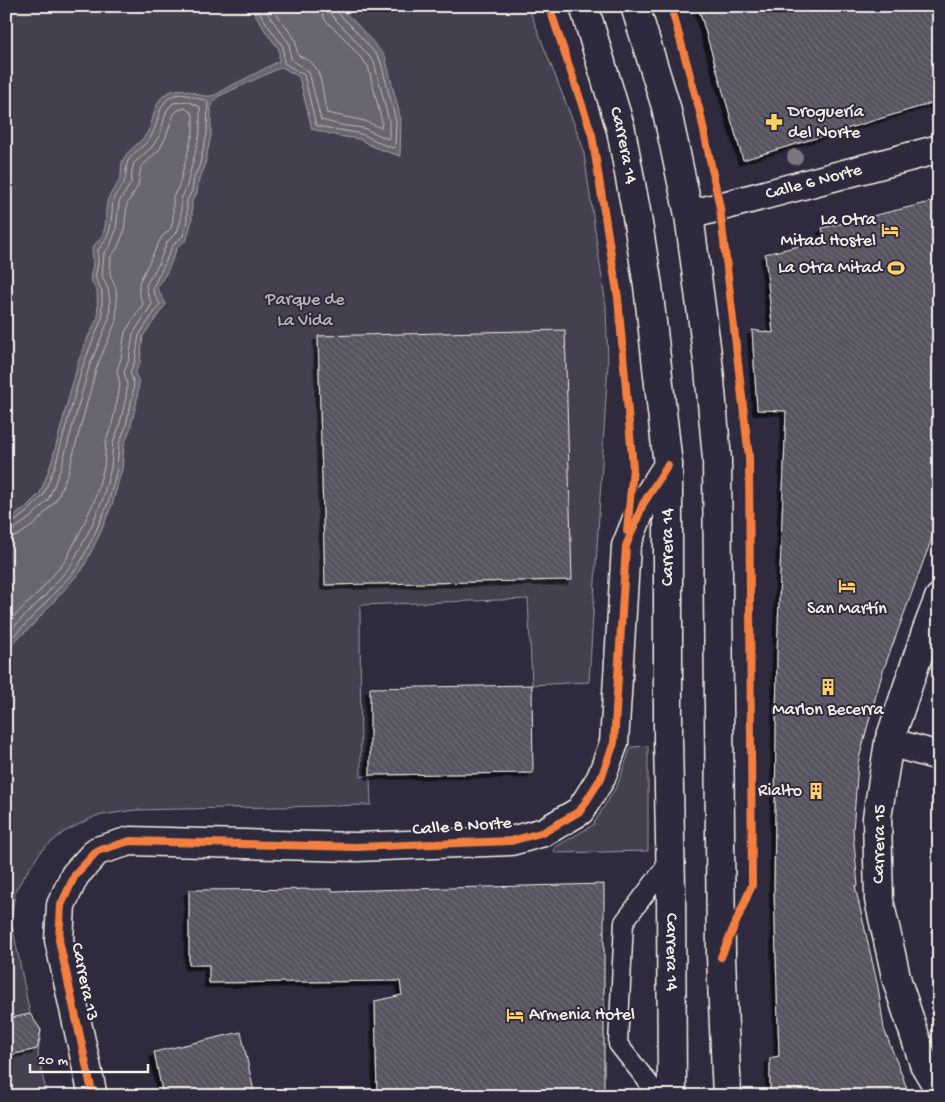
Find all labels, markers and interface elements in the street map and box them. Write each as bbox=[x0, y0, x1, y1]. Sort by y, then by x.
place label: Droguería del Norte bbox=[787, 102, 865, 144]
street label: Carrera 14 bbox=[604, 104, 641, 186]
pharmacy icon: Droguería del Norte bbox=[764, 112, 784, 132]
street label: Calle 6 Norte bbox=[763, 159, 865, 205]
place label: La Otra Mitad Hostel bbox=[781, 210, 877, 252]
hotel icon: La Otra Mitad Hostel bbox=[880, 220, 900, 240]
place label: La Otra Mitad bbox=[778, 258, 883, 279]
sports icon: La Otra Mitad bbox=[886, 258, 906, 278]
park label: Parque de La Vida bbox=[265, 290, 345, 332]
street label: Carrera 14 bbox=[658, 507, 679, 586]
hotel icon: San Martín bbox=[837, 576, 857, 596]
place label: San Martín bbox=[807, 599, 887, 620]
building icon: Marlon Becerra bbox=[818, 677, 838, 697]
place label: Marlon Becerra bbox=[772, 700, 885, 721]
place label: Rialto bbox=[758, 781, 802, 802]
building icon: Rialto bbox=[806, 781, 826, 801]
street label: Carrera 15 bbox=[869, 804, 891, 884]
street label: Calle 8 Norte bbox=[412, 813, 513, 841]
street label: Carrera 14 bbox=[661, 913, 682, 992]
street label: Carrera 13 bbox=[66, 941, 102, 1023]
hotel icon: Armenia Hotel bbox=[505, 1005, 525, 1025]
place label: Armenia Hotel bbox=[529, 1005, 635, 1026]
scale bar bbox=[30, 1042, 148, 1074]
text: 20 m bbox=[38, 1052, 68, 1070]

